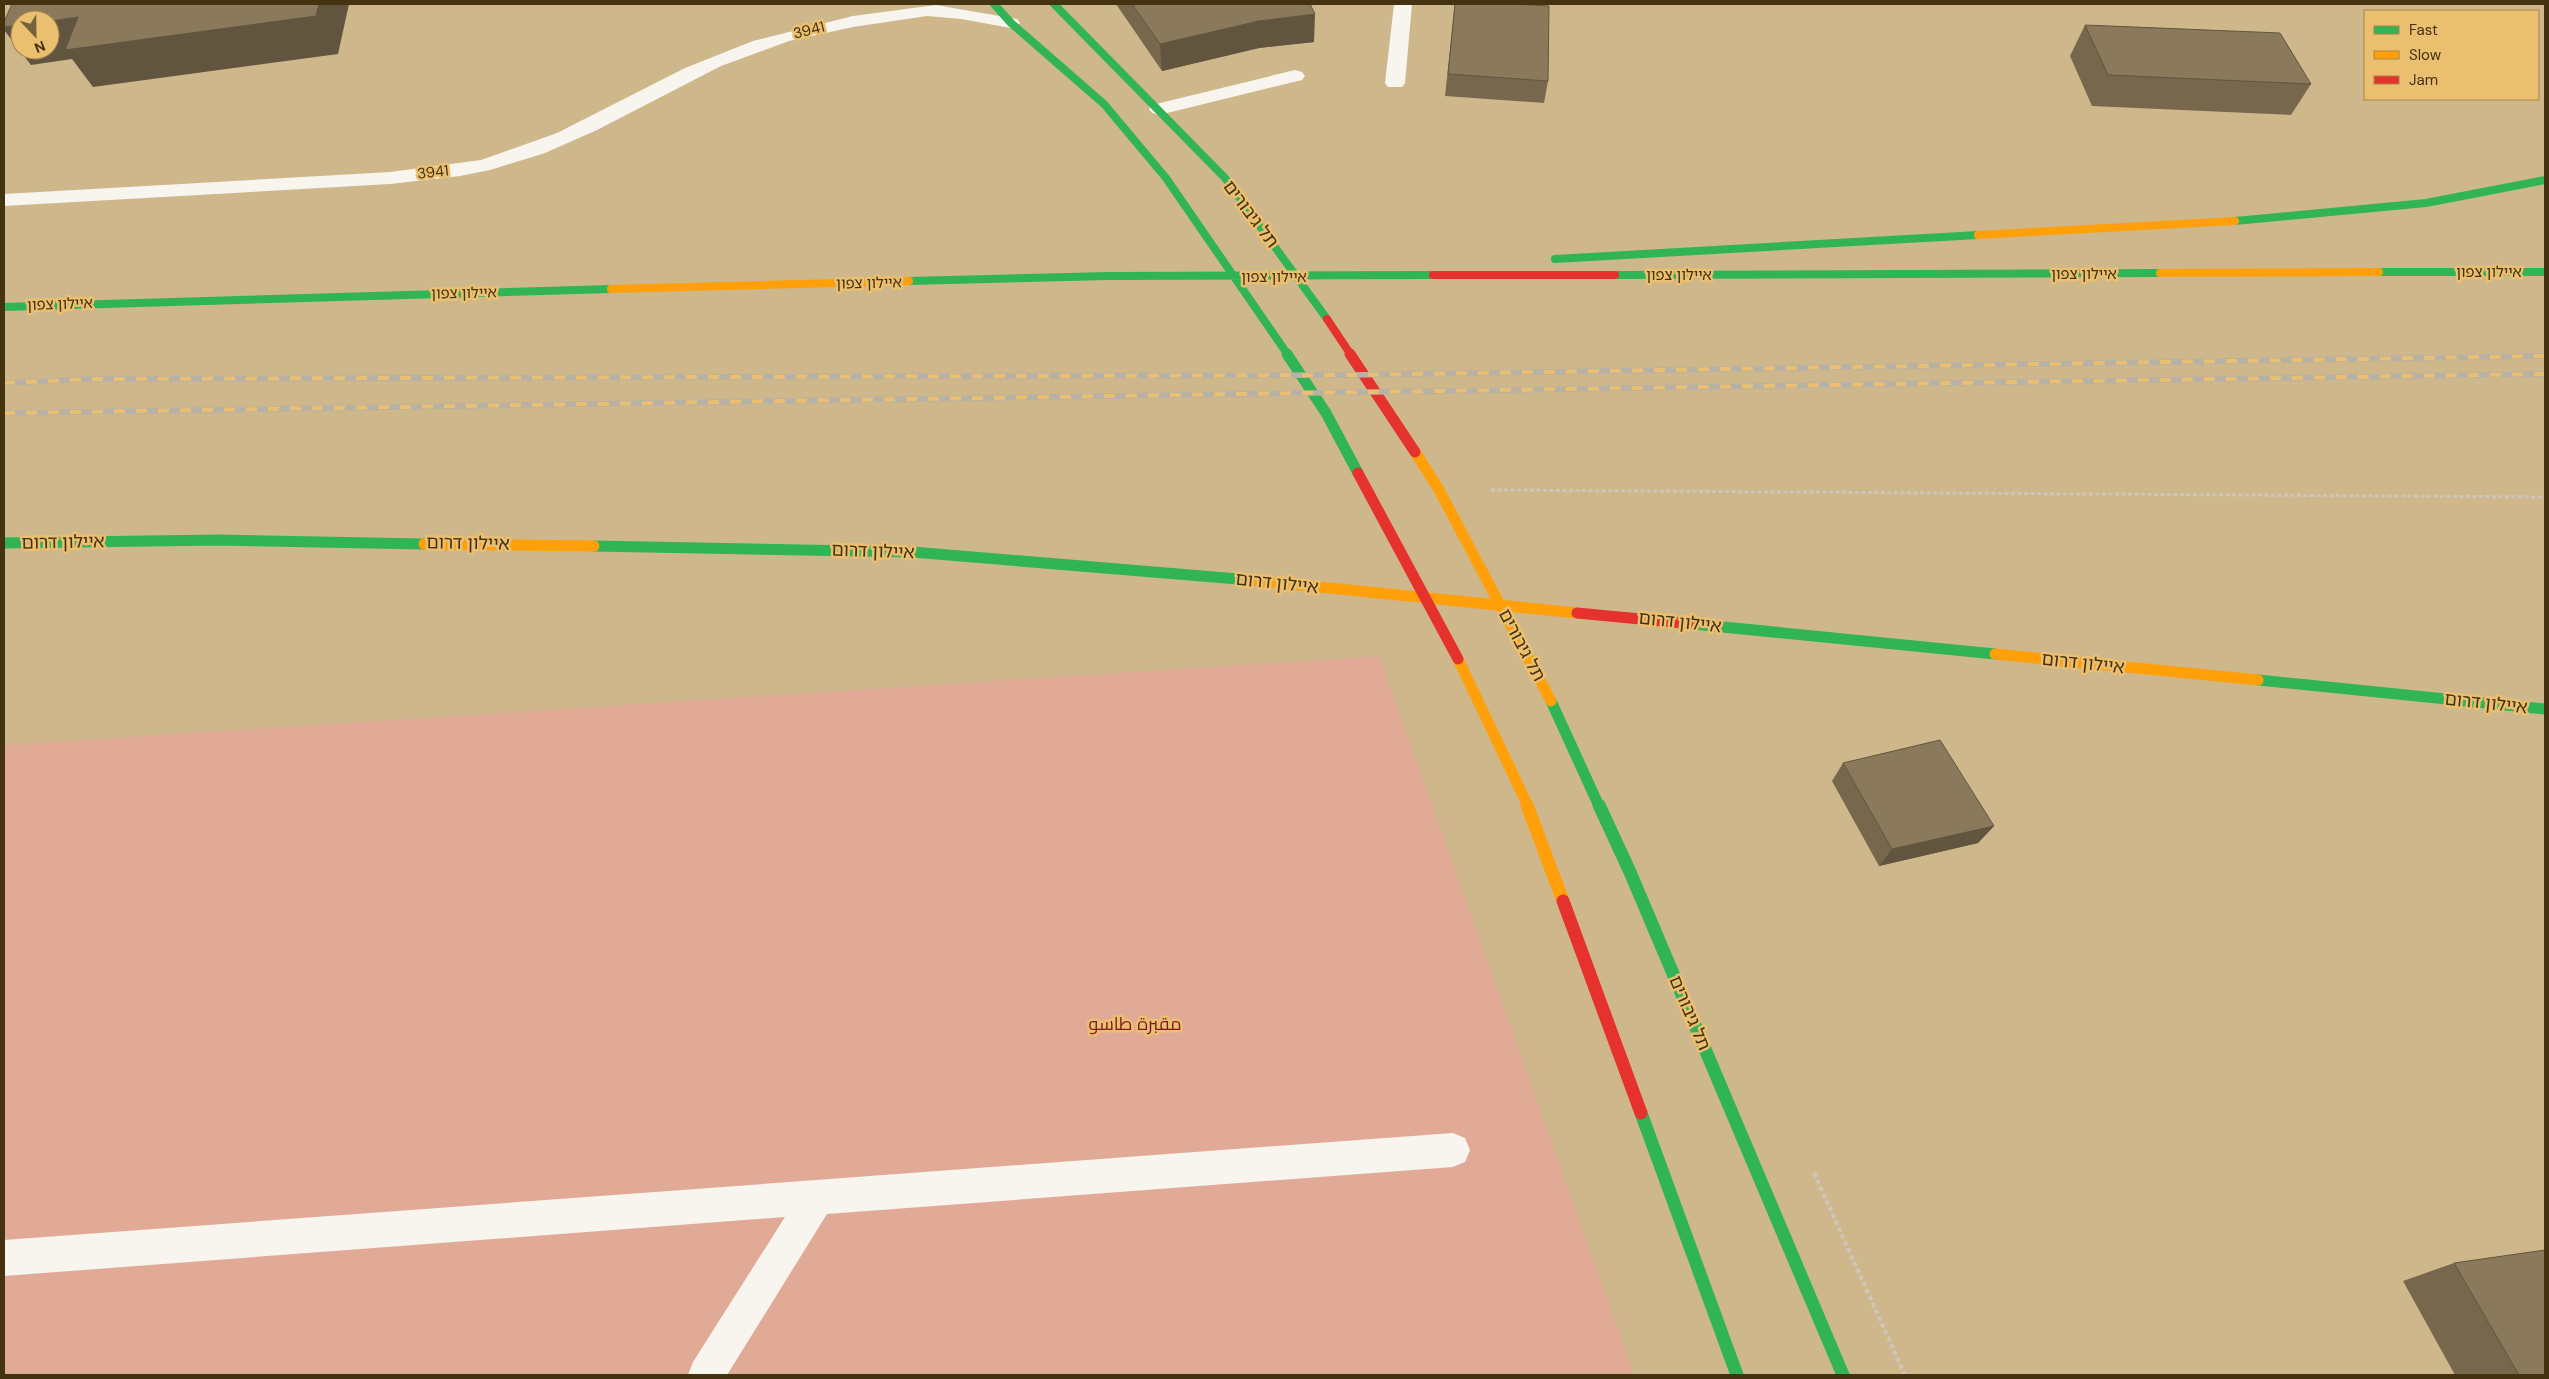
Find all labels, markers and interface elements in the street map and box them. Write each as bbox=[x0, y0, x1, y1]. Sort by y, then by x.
north arrow bbox=[10, 10, 60, 60]
legend bbox=[2364, 10, 2539, 100]
street label: 3941 bbox=[791, 16, 827, 44]
text: Fast bbox=[2409, 20, 2438, 40]
text: N bbox=[32, 37, 48, 57]
text: Slow bbox=[2409, 45, 2442, 65]
text: Jam bbox=[2409, 70, 2438, 90]
street label: 3941 bbox=[416, 160, 450, 184]
street label: תל גיבורים bbox=[1218, 175, 1284, 253]
street label: איילון צפון bbox=[2456, 262, 2522, 282]
street label: איילון צפון bbox=[2051, 264, 2117, 284]
street label: איילון צפון bbox=[1646, 265, 1712, 285]
street label: איילון צפון bbox=[1241, 267, 1307, 287]
street label: איילון צפון bbox=[836, 272, 902, 294]
street label: איילון צפון bbox=[431, 282, 497, 304]
street label: איילון צפון bbox=[27, 293, 93, 315]
street label: איילון דרום bbox=[21, 529, 105, 555]
street label: איילון דרום bbox=[426, 530, 510, 556]
street label: איילון דרום bbox=[831, 538, 915, 564]
street label: איילון דרום bbox=[1234, 567, 1320, 599]
street label: תל גיבורים bbox=[1493, 605, 1551, 685]
street label: איילון דרום bbox=[1637, 606, 1723, 638]
street label: איילון דרום bbox=[2040, 647, 2126, 679]
street label: איילון דרום bbox=[2443, 687, 2529, 719]
street label: תל גיבורים bbox=[1664, 972, 1716, 1054]
park label: مقبرة طاسو bbox=[1088, 1012, 1182, 1036]

